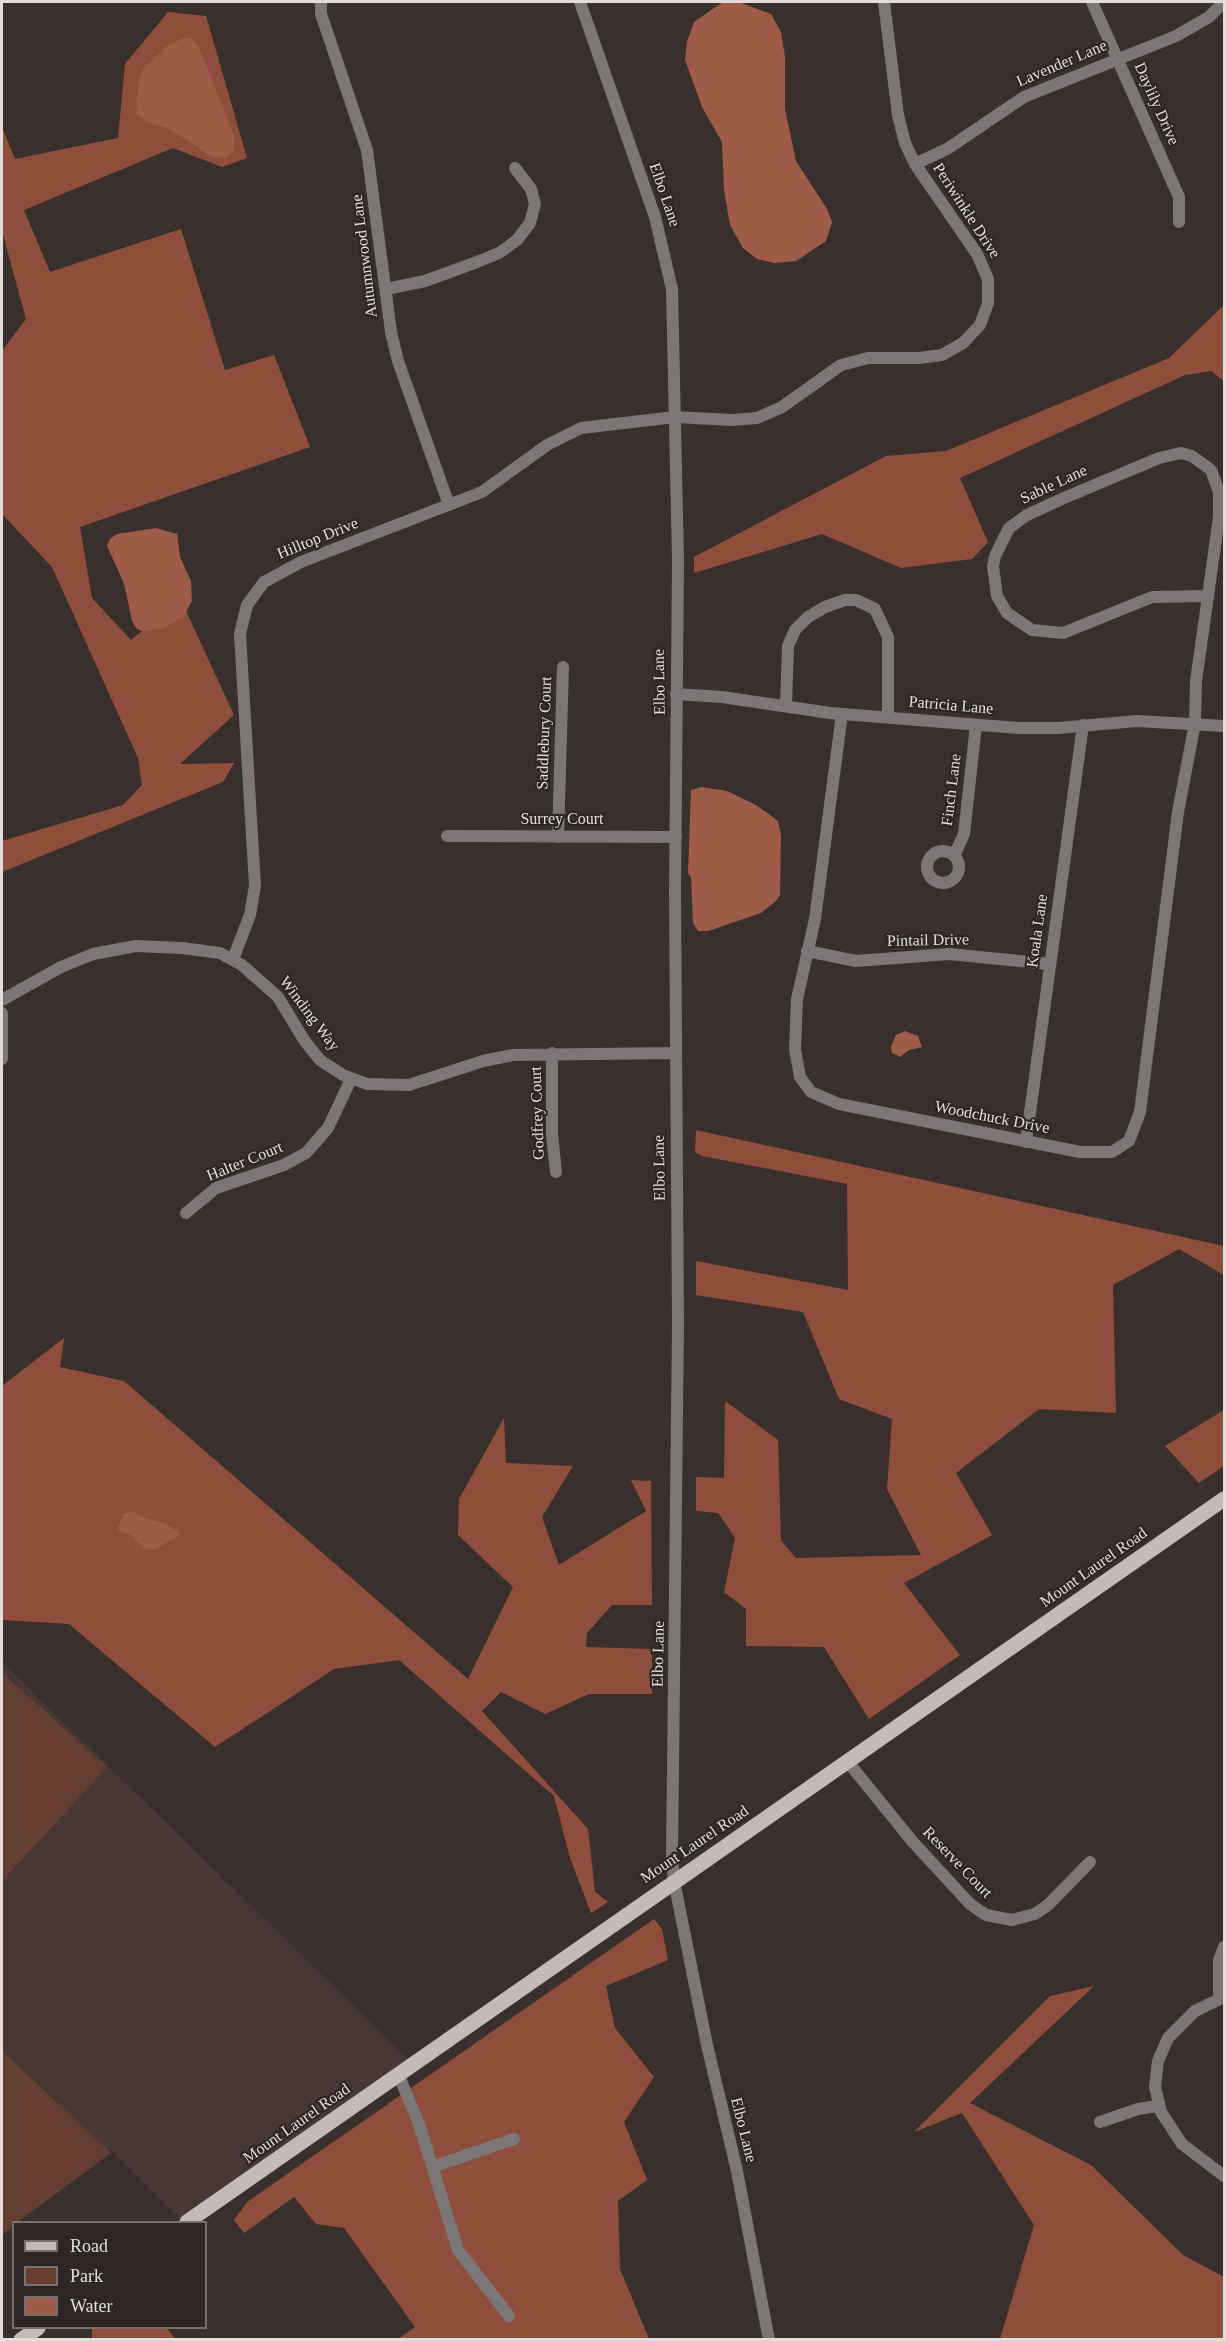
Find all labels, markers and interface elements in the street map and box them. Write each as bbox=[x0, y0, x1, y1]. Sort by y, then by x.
street label: Lavender Lane bbox=[1014, 36, 1110, 92]
street label: Daylily Drive bbox=[1129, 60, 1183, 148]
street label: Periwinkle Drive bbox=[928, 160, 1004, 262]
street label: Elbo Lane bbox=[644, 161, 684, 229]
street label: Autumnwood Lane bbox=[348, 193, 382, 319]
street label: Sable Lane bbox=[1018, 461, 1090, 509]
street label: Hilltop Drive bbox=[275, 514, 361, 564]
street label: Elbo Lane bbox=[650, 649, 670, 715]
street label: Saddlebury Court bbox=[533, 676, 557, 790]
street label: Patricia Lane bbox=[908, 693, 994, 719]
street label: Finch Lane bbox=[938, 753, 966, 827]
street label: Surrey Court bbox=[520, 810, 604, 830]
street label: Koala Lane bbox=[1023, 893, 1053, 969]
street label: Pintail Drive bbox=[887, 931, 969, 951]
street label: Winding Way bbox=[275, 973, 343, 1055]
street label: Godfrey Court bbox=[527, 1066, 549, 1160]
street label: Woodchuck Drive bbox=[933, 1097, 1051, 1139]
street label: Elbo Lane bbox=[650, 1135, 670, 1201]
street label: Halter Court bbox=[204, 1138, 286, 1186]
street label: Mount Laurel Road bbox=[1037, 1524, 1151, 1612]
street label: Elbo Lane bbox=[649, 1621, 669, 1687]
street label: Mount Laurel Road bbox=[637, 1802, 753, 1888]
street label: Reserve Court bbox=[918, 1823, 996, 1903]
street label: Mount Laurel Road bbox=[240, 2080, 354, 2168]
street label: Elbo Lane bbox=[726, 2096, 760, 2164]
legend bbox=[12, 2221, 207, 2329]
text: Road bbox=[70, 2236, 108, 2256]
text: Park bbox=[70, 2266, 103, 2286]
text: Water bbox=[70, 2296, 113, 2316]

